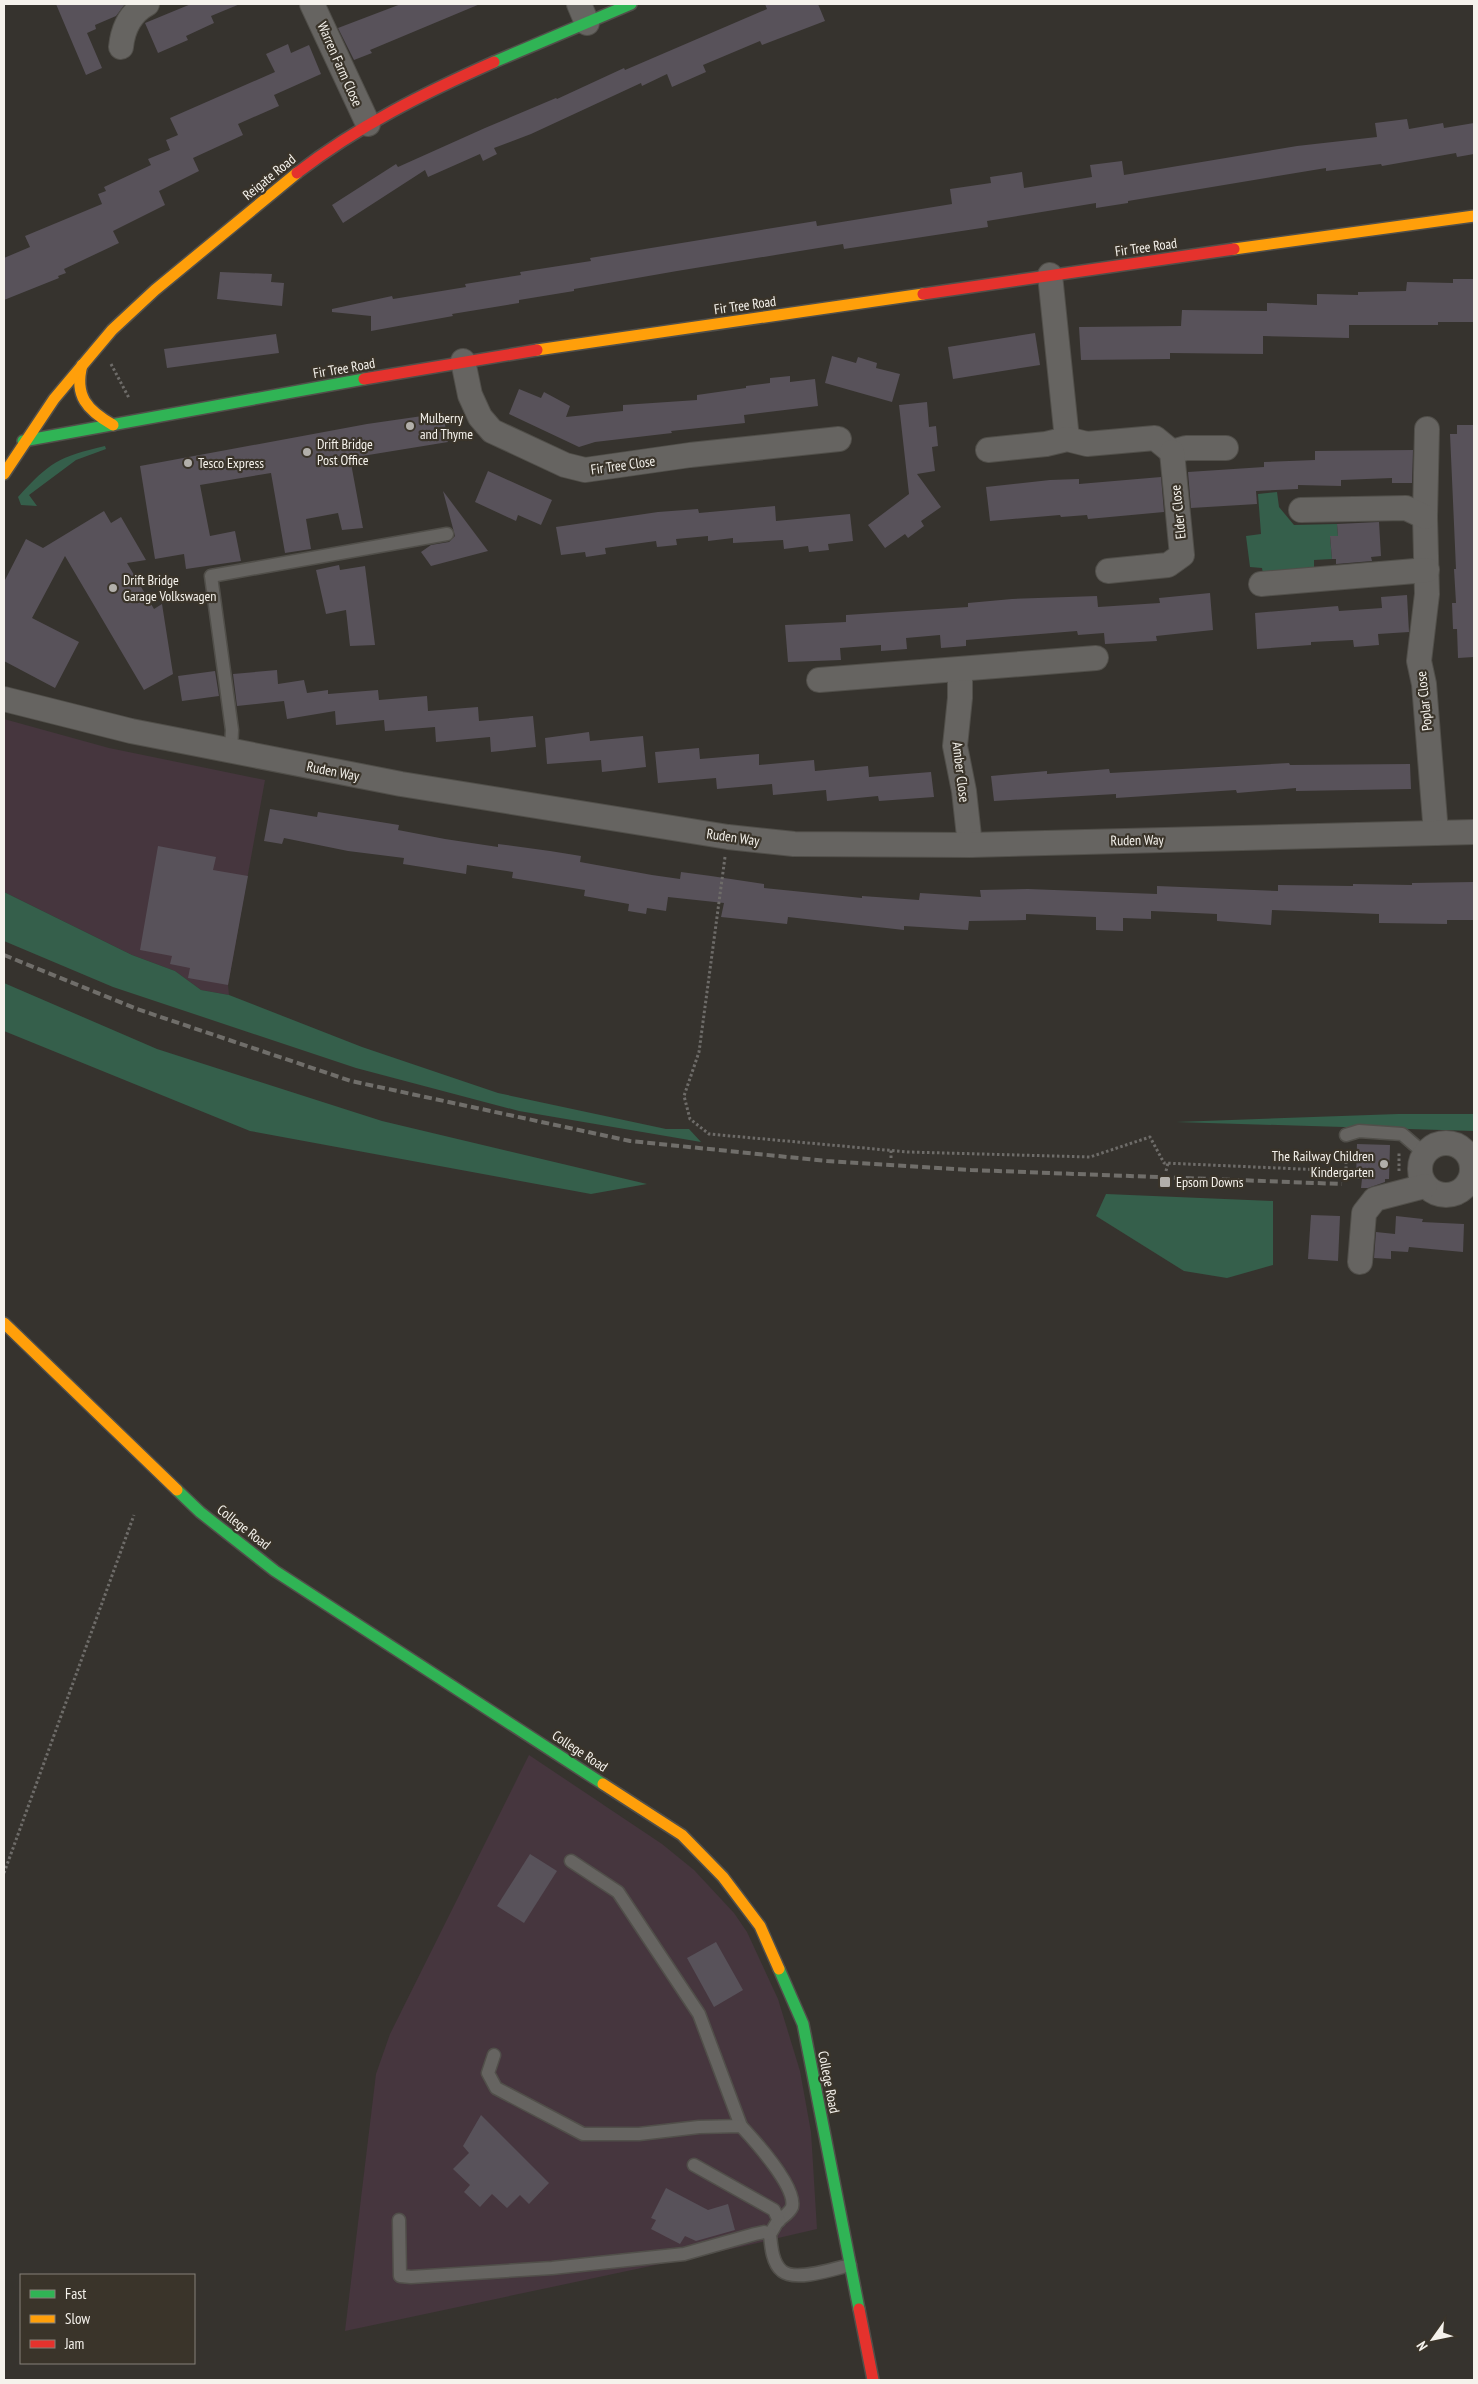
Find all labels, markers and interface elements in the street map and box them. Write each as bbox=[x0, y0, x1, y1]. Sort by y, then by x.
street label: Warren Farm Close bbox=[313, 19, 367, 109]
street label: Reigate Road bbox=[239, 150, 299, 204]
street label: Fir Tree Road bbox=[1114, 234, 1178, 260]
street label: Fir Tree Road bbox=[713, 292, 777, 318]
street label: Fir Tree Road bbox=[312, 354, 376, 382]
place label: Mulberry and Thyme bbox=[420, 409, 473, 443]
marker: Mulberry and Thyme bbox=[404, 420, 416, 432]
place label: Drift Bridge Post Office bbox=[317, 435, 373, 469]
marker: Drift Bridge Post Office bbox=[301, 446, 313, 458]
street label: Fir Tree Close bbox=[590, 452, 657, 478]
place label: Tesco Express bbox=[198, 454, 264, 472]
marker: Tesco Express bbox=[182, 457, 194, 469]
street label: Elder Close bbox=[1166, 484, 1190, 540]
place label: Drift Bridge Garage Volkswagen bbox=[123, 571, 217, 605]
marker: Drift Bridge Garage Volkswagen bbox=[107, 582, 119, 594]
street label: Poplar Close bbox=[1412, 670, 1436, 732]
street label: Amber Close bbox=[948, 741, 974, 803]
street label: Ruden Way bbox=[305, 757, 362, 785]
street label: Ruden Way bbox=[705, 824, 761, 850]
street label: Ruden Way bbox=[1110, 831, 1165, 849]
place label: The Railway Children Kindergarten bbox=[1272, 1147, 1374, 1181]
marker: The Railway Children Kindergarten bbox=[1378, 1158, 1390, 1170]
place label: Epsom Downs bbox=[1176, 1173, 1244, 1191]
marker: Epsom Downs bbox=[1158, 1175, 1172, 1189]
street label: College Road bbox=[214, 1501, 274, 1553]
street label: College Road bbox=[549, 1726, 611, 1776]
street label: College Road bbox=[814, 2049, 844, 2115]
legend bbox=[20, 2274, 195, 2364]
text: Fast bbox=[65, 2284, 86, 2303]
text: Slow bbox=[65, 2309, 90, 2328]
north arrow bbox=[1408, 2314, 1458, 2364]
text: Jam bbox=[64, 2334, 84, 2353]
text: N bbox=[1412, 2338, 1432, 2354]

